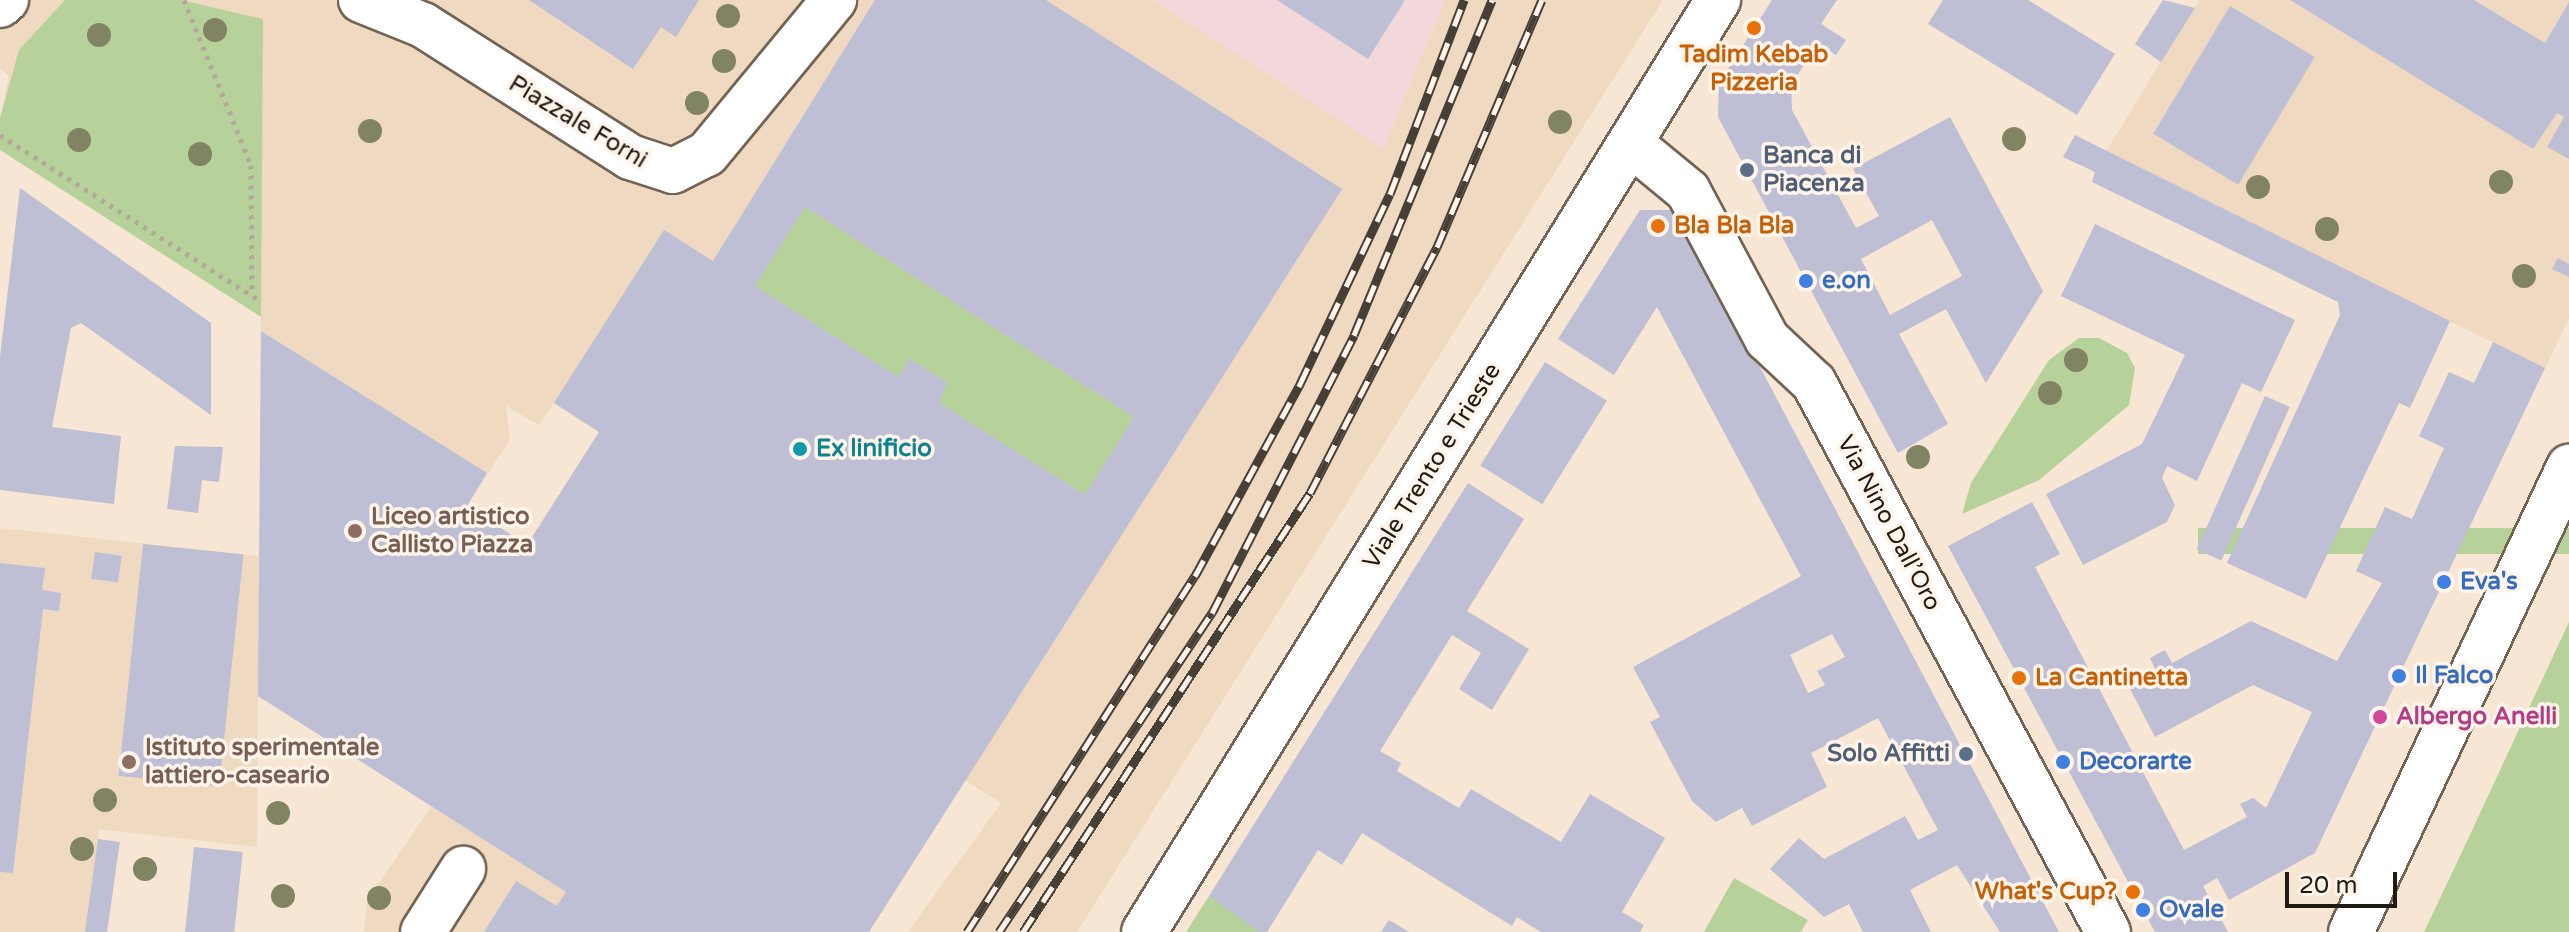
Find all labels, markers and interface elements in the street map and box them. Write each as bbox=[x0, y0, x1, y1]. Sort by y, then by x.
marker: Tadim Kebab Pizzeria bbox=[1745, 19, 1763, 37]
place label: Tadim Kebab Pizzeria bbox=[1679, 41, 1829, 97]
street label: Piazzale Forni bbox=[503, 69, 653, 175]
place label: Banca di Piacenza bbox=[1763, 142, 1865, 198]
marker: Banca di Piacenza bbox=[1738, 161, 1756, 179]
place label: Bla Bla Bla bbox=[1674, 212, 1794, 240]
marker: Bla Bla Bla bbox=[1649, 217, 1667, 235]
place label: e.on bbox=[1822, 267, 1871, 295]
marker: e.on bbox=[1797, 272, 1815, 290]
street label: Viale Trento e Trieste bbox=[1357, 358, 1507, 574]
street label: Via Nino Dall’Oro bbox=[1831, 431, 1947, 615]
place label: Ex linificio bbox=[816, 435, 932, 463]
marker: Ex linificio bbox=[791, 440, 809, 458]
place label: Liceo artistico Callisto Piazza bbox=[371, 503, 533, 559]
marker: Liceo artistico Callisto Piazza bbox=[346, 522, 364, 540]
place label: Eva's bbox=[2460, 568, 2518, 596]
marker: Eva's bbox=[2435, 573, 2453, 591]
place label: Il Falco bbox=[2415, 662, 2493, 690]
place label: La Cantinetta bbox=[2035, 664, 2188, 692]
marker: Il Falco bbox=[2390, 667, 2408, 685]
marker: La Cantinetta bbox=[2010, 669, 2028, 687]
place label: Albergo Anelli bbox=[2396, 703, 2557, 731]
marker: Albergo Anelli bbox=[2371, 708, 2389, 726]
place label: Istituto sperimentale lattiero-caseario bbox=[145, 734, 379, 790]
place label: Solo Affitti bbox=[1827, 740, 1950, 768]
marker: Solo Affitti bbox=[1957, 745, 1975, 763]
place label: Decorarte bbox=[2079, 748, 2192, 776]
marker: Istituto sperimentale lattiero-caseario bbox=[120, 753, 138, 771]
marker: Decorarte bbox=[2054, 753, 2072, 771]
scale bar bbox=[2289, 856, 2401, 906]
text: 20 m bbox=[2299, 871, 2357, 900]
place label: What's Cup? bbox=[1975, 878, 2117, 906]
marker: What's Cup? bbox=[2124, 883, 2142, 901]
place label: Ovale bbox=[2159, 896, 2224, 924]
marker: Ovale bbox=[2134, 901, 2152, 919]

